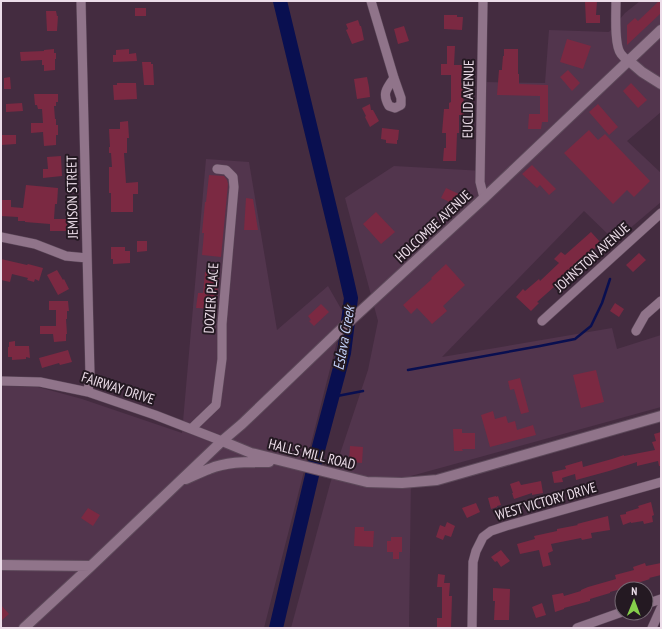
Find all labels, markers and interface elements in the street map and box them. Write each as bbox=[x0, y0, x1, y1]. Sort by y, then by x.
street label: EUCLID AVENUE bbox=[458, 60, 478, 138]
street label: JEMISON STREET bbox=[62, 155, 82, 240]
street label: HOLCOMBE AVENUE bbox=[391, 186, 475, 266]
street label: JOHNSTON AVENUE bbox=[550, 219, 633, 296]
street label: DOZIER PLACE bbox=[200, 262, 222, 334]
water label: Eslava Creek bbox=[329, 302, 359, 372]
street label: FAIRWAY DRIVE bbox=[79, 368, 157, 408]
street label: HALLS MILL ROAD bbox=[267, 435, 357, 473]
street label: WEST VICTORY DRIVE bbox=[494, 478, 598, 524]
north arrow bbox=[614, 581, 654, 621]
text: N bbox=[631, 584, 637, 598]

